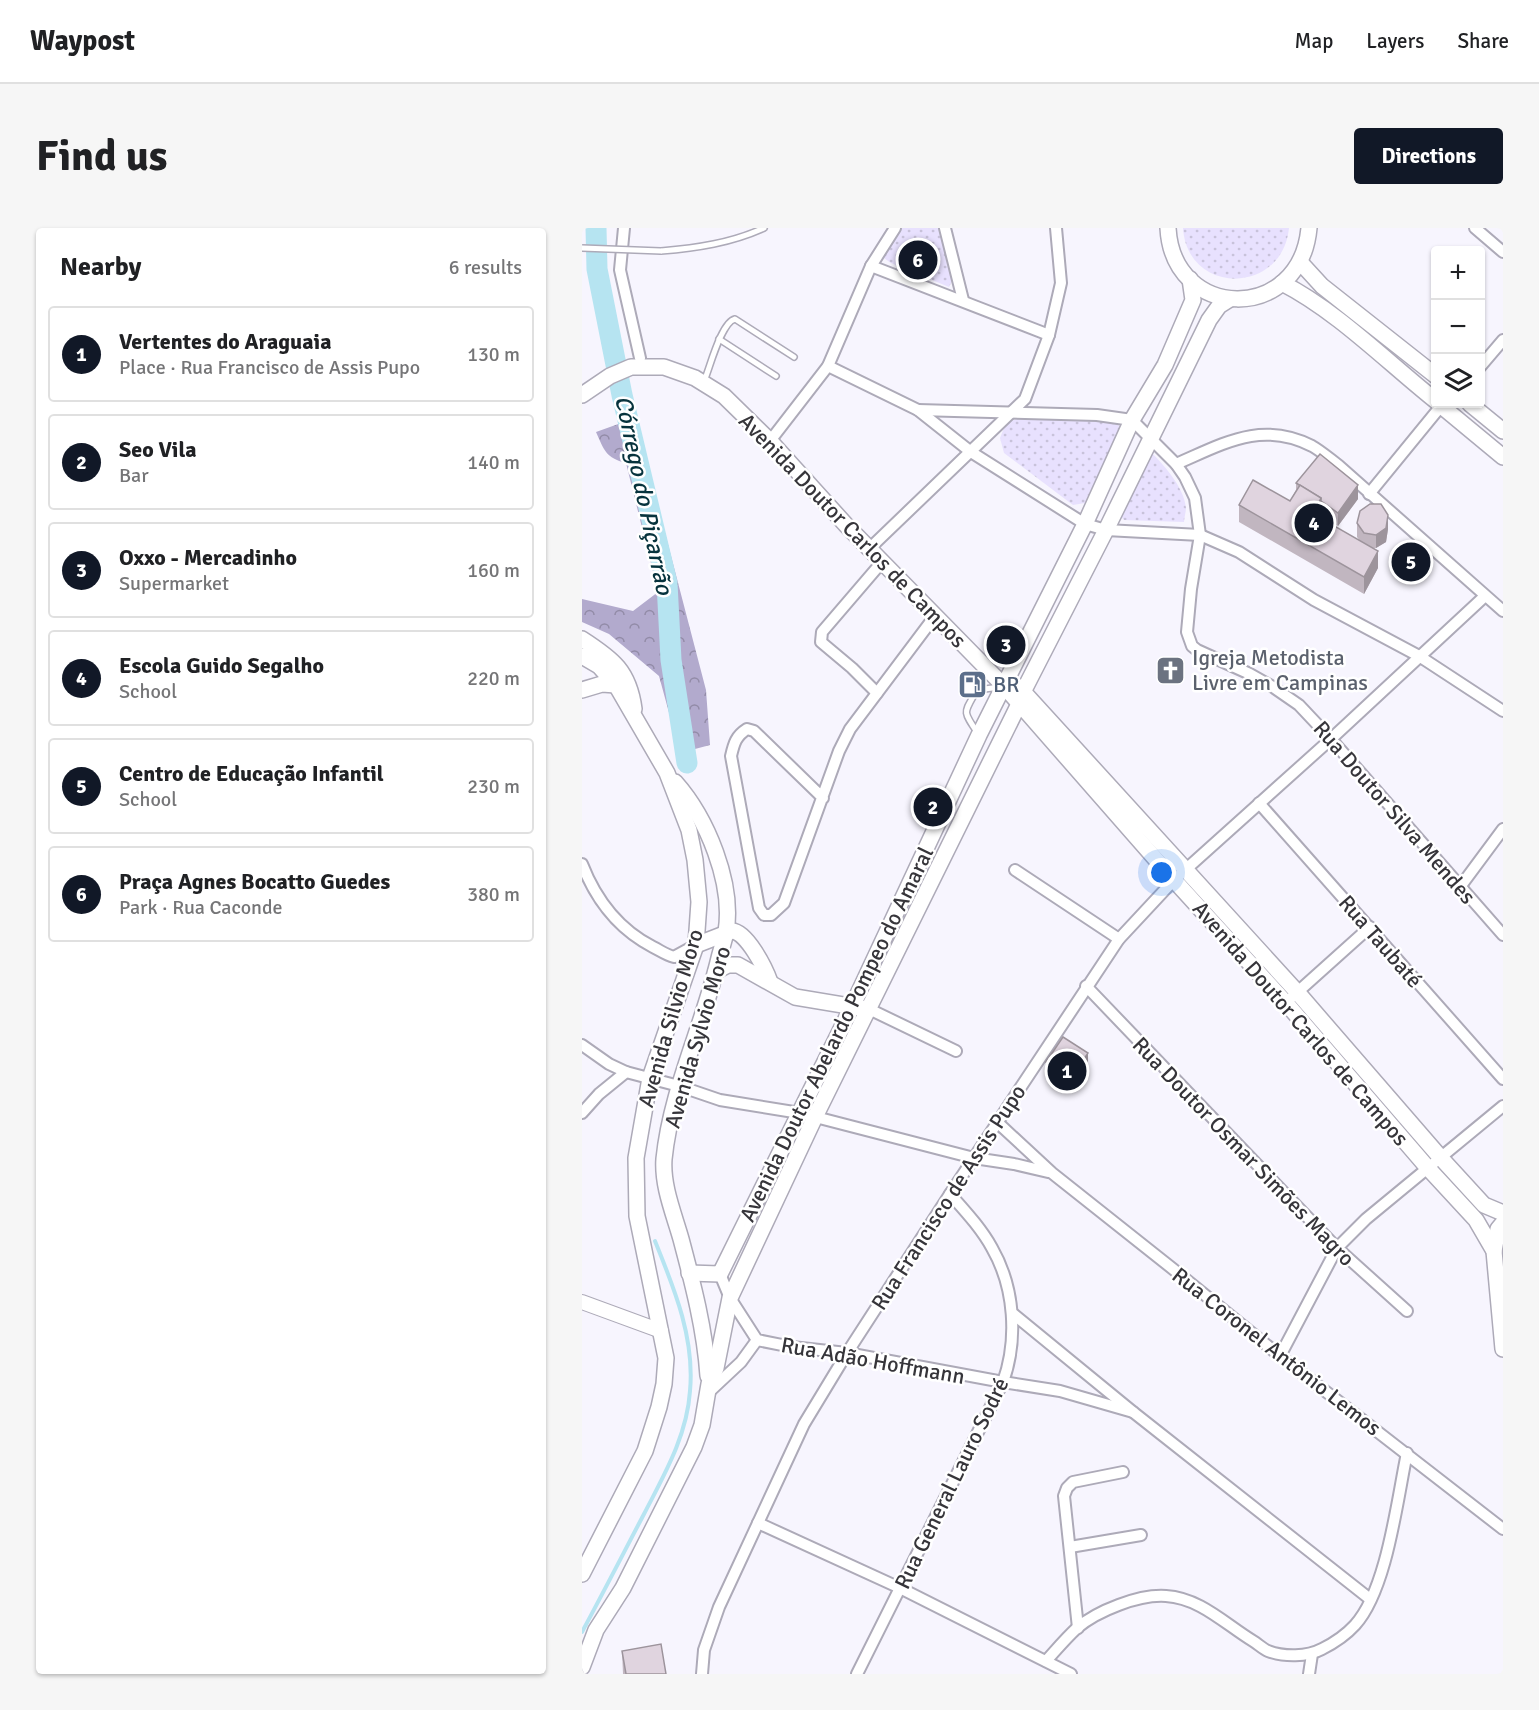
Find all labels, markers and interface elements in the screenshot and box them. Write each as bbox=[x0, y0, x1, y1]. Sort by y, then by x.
text: Waypost bbox=[30, 24, 135, 58]
text: Map bbox=[1295, 28, 1333, 54]
text: Layers bbox=[1366, 28, 1424, 54]
text: Share bbox=[1457, 28, 1509, 54]
button: Directions bbox=[1354, 128, 1503, 184]
text: Find us bbox=[36, 131, 167, 182]
pin: 6 bbox=[898, 237, 938, 282]
map controls bbox=[1431, 246, 1485, 408]
button: + bbox=[1431, 246, 1485, 300]
text: Nearby bbox=[60, 251, 141, 283]
text: 6 results bbox=[449, 255, 522, 280]
button: − bbox=[1431, 300, 1485, 354]
text: Vertentes do Araguaia bbox=[119, 328, 331, 355]
text: 1 bbox=[76, 342, 87, 367]
text: 130 m bbox=[467, 342, 520, 367]
button: layers bbox=[1431, 354, 1485, 408]
text: Place · Rua Francisco de Assis Pupo bbox=[119, 355, 420, 380]
water label: Córrego do Piçarrão bbox=[608, 393, 680, 599]
street label: Avenida Doutor Carlos de Campos bbox=[733, 407, 972, 653]
text: Seo Vila bbox=[119, 436, 197, 463]
text: 2 bbox=[76, 450, 87, 475]
text: 140 m bbox=[467, 450, 520, 475]
text: Bar bbox=[119, 463, 149, 488]
pin: 4 bbox=[1294, 500, 1334, 546]
pin: 5 bbox=[1392, 540, 1430, 584]
text: Oxxo - Mercadinho bbox=[119, 544, 297, 571]
text: 3 bbox=[76, 558, 87, 583]
text: 160 m bbox=[467, 558, 520, 583]
text: Supermarket bbox=[119, 571, 229, 596]
pin: 3 bbox=[986, 622, 1026, 668]
place label: Igreja Metodista Livre em Campinas bbox=[1192, 644, 1368, 696]
text: Escola Guido Segalho bbox=[119, 652, 324, 679]
church icon: Igreja Metodista Livre em Campinas bbox=[1155, 654, 1187, 686]
text: 4 bbox=[76, 666, 87, 691]
text: 220 m bbox=[467, 666, 520, 691]
fuel station icon: BR bbox=[956, 668, 988, 700]
place label: BR bbox=[993, 671, 1020, 698]
text: School bbox=[119, 679, 177, 704]
street label: Rua Doutor Silva Mendes bbox=[1308, 715, 1482, 909]
text: Centro de Educação Infantil bbox=[119, 760, 384, 787]
text: 5 bbox=[76, 774, 87, 799]
text: 230 m bbox=[467, 774, 520, 799]
pin: 2 bbox=[914, 784, 952, 830]
text: School bbox=[119, 787, 177, 812]
street label: Avenida Doutor Abelardo Pompeo do Amaral bbox=[734, 842, 939, 1226]
your location bbox=[1147, 858, 1176, 887]
text: Praça Agnes Bocatto Guedes bbox=[119, 868, 390, 895]
text: 6 bbox=[76, 882, 87, 907]
text: 380 m bbox=[467, 882, 520, 907]
street label: Rua Taubaté bbox=[1333, 889, 1428, 993]
text: Park · Rua Caconde bbox=[119, 895, 283, 920]
street label: Avenida Doutor Carlos de Campos bbox=[1187, 895, 1414, 1151]
street label: Avenida Silvio Moro bbox=[632, 926, 709, 1110]
street label: Avenida Sylvio Moro bbox=[659, 943, 736, 1131]
street label: Rua Doutor Osmar Simões Magro bbox=[1127, 1031, 1360, 1272]
pin: 1 bbox=[1048, 1048, 1086, 1094]
street label: Rua Francisco de Assis Pupo bbox=[865, 1079, 1032, 1315]
street label: Rua Coronel Antônio Lemos bbox=[1167, 1261, 1387, 1441]
street label: Rua Adão Hoffmann bbox=[779, 1331, 967, 1390]
street label: Rua General Lauro Sodré bbox=[889, 1373, 1014, 1593]

